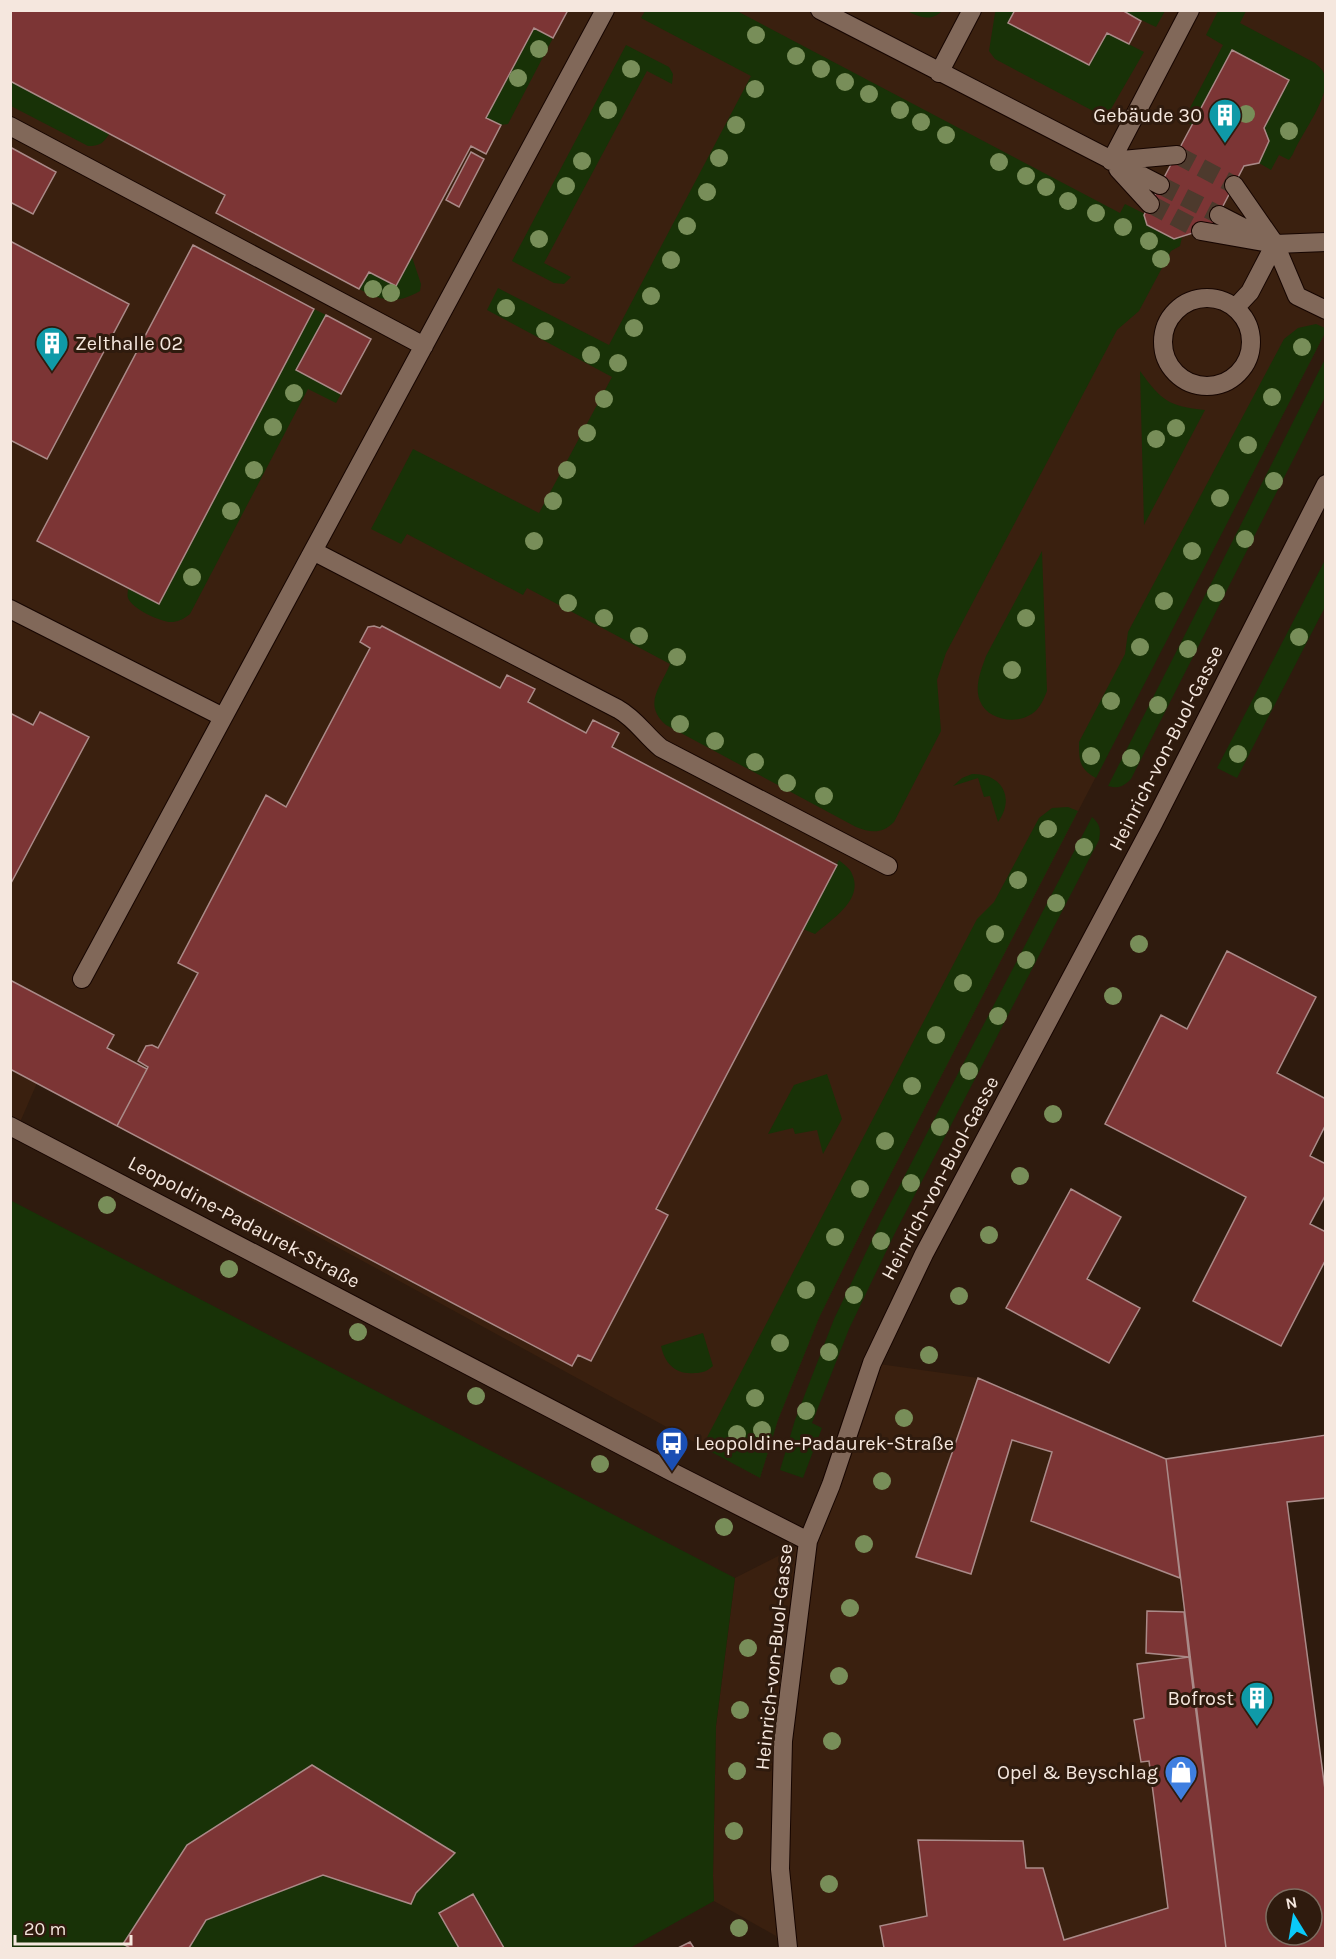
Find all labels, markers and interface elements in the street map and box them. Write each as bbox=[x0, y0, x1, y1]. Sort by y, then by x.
building icon: Gebäude 30 bbox=[1207, 97, 1243, 144]
place label: Gebäude 30 bbox=[1093, 104, 1202, 127]
building icon: Zelthalle 02 bbox=[34, 325, 70, 372]
place label: Zelthalle 02 bbox=[75, 332, 183, 355]
street label: Heinrich-von-Buol-Gasse bbox=[1104, 641, 1228, 855]
street label: Heinrich-von-Buol-Gasse bbox=[876, 1072, 1004, 1284]
street label: Leopoldine-Padaurek-Straße bbox=[124, 1151, 364, 1293]
bus stop icon: Leopoldine-Padaurek-Straße bbox=[654, 1425, 690, 1472]
place label: Leopoldine-Padaurek-Straße bbox=[695, 1432, 954, 1455]
street label: Heinrich-von-Buol-Gasse bbox=[751, 1543, 797, 1771]
building icon: Bofrost bbox=[1239, 1680, 1275, 1727]
place label: Bofrost bbox=[1168, 1687, 1234, 1710]
shop icon: Opel & Beyschlag bbox=[1163, 1754, 1199, 1801]
place label: Opel & Beyschlag bbox=[997, 1761, 1158, 1784]
north arrow bbox=[1264, 1887, 1324, 1947]
text: N bbox=[1284, 1892, 1299, 1913]
scale bar bbox=[15, 1908, 130, 1946]
text: 20 m bbox=[24, 1918, 66, 1940]

